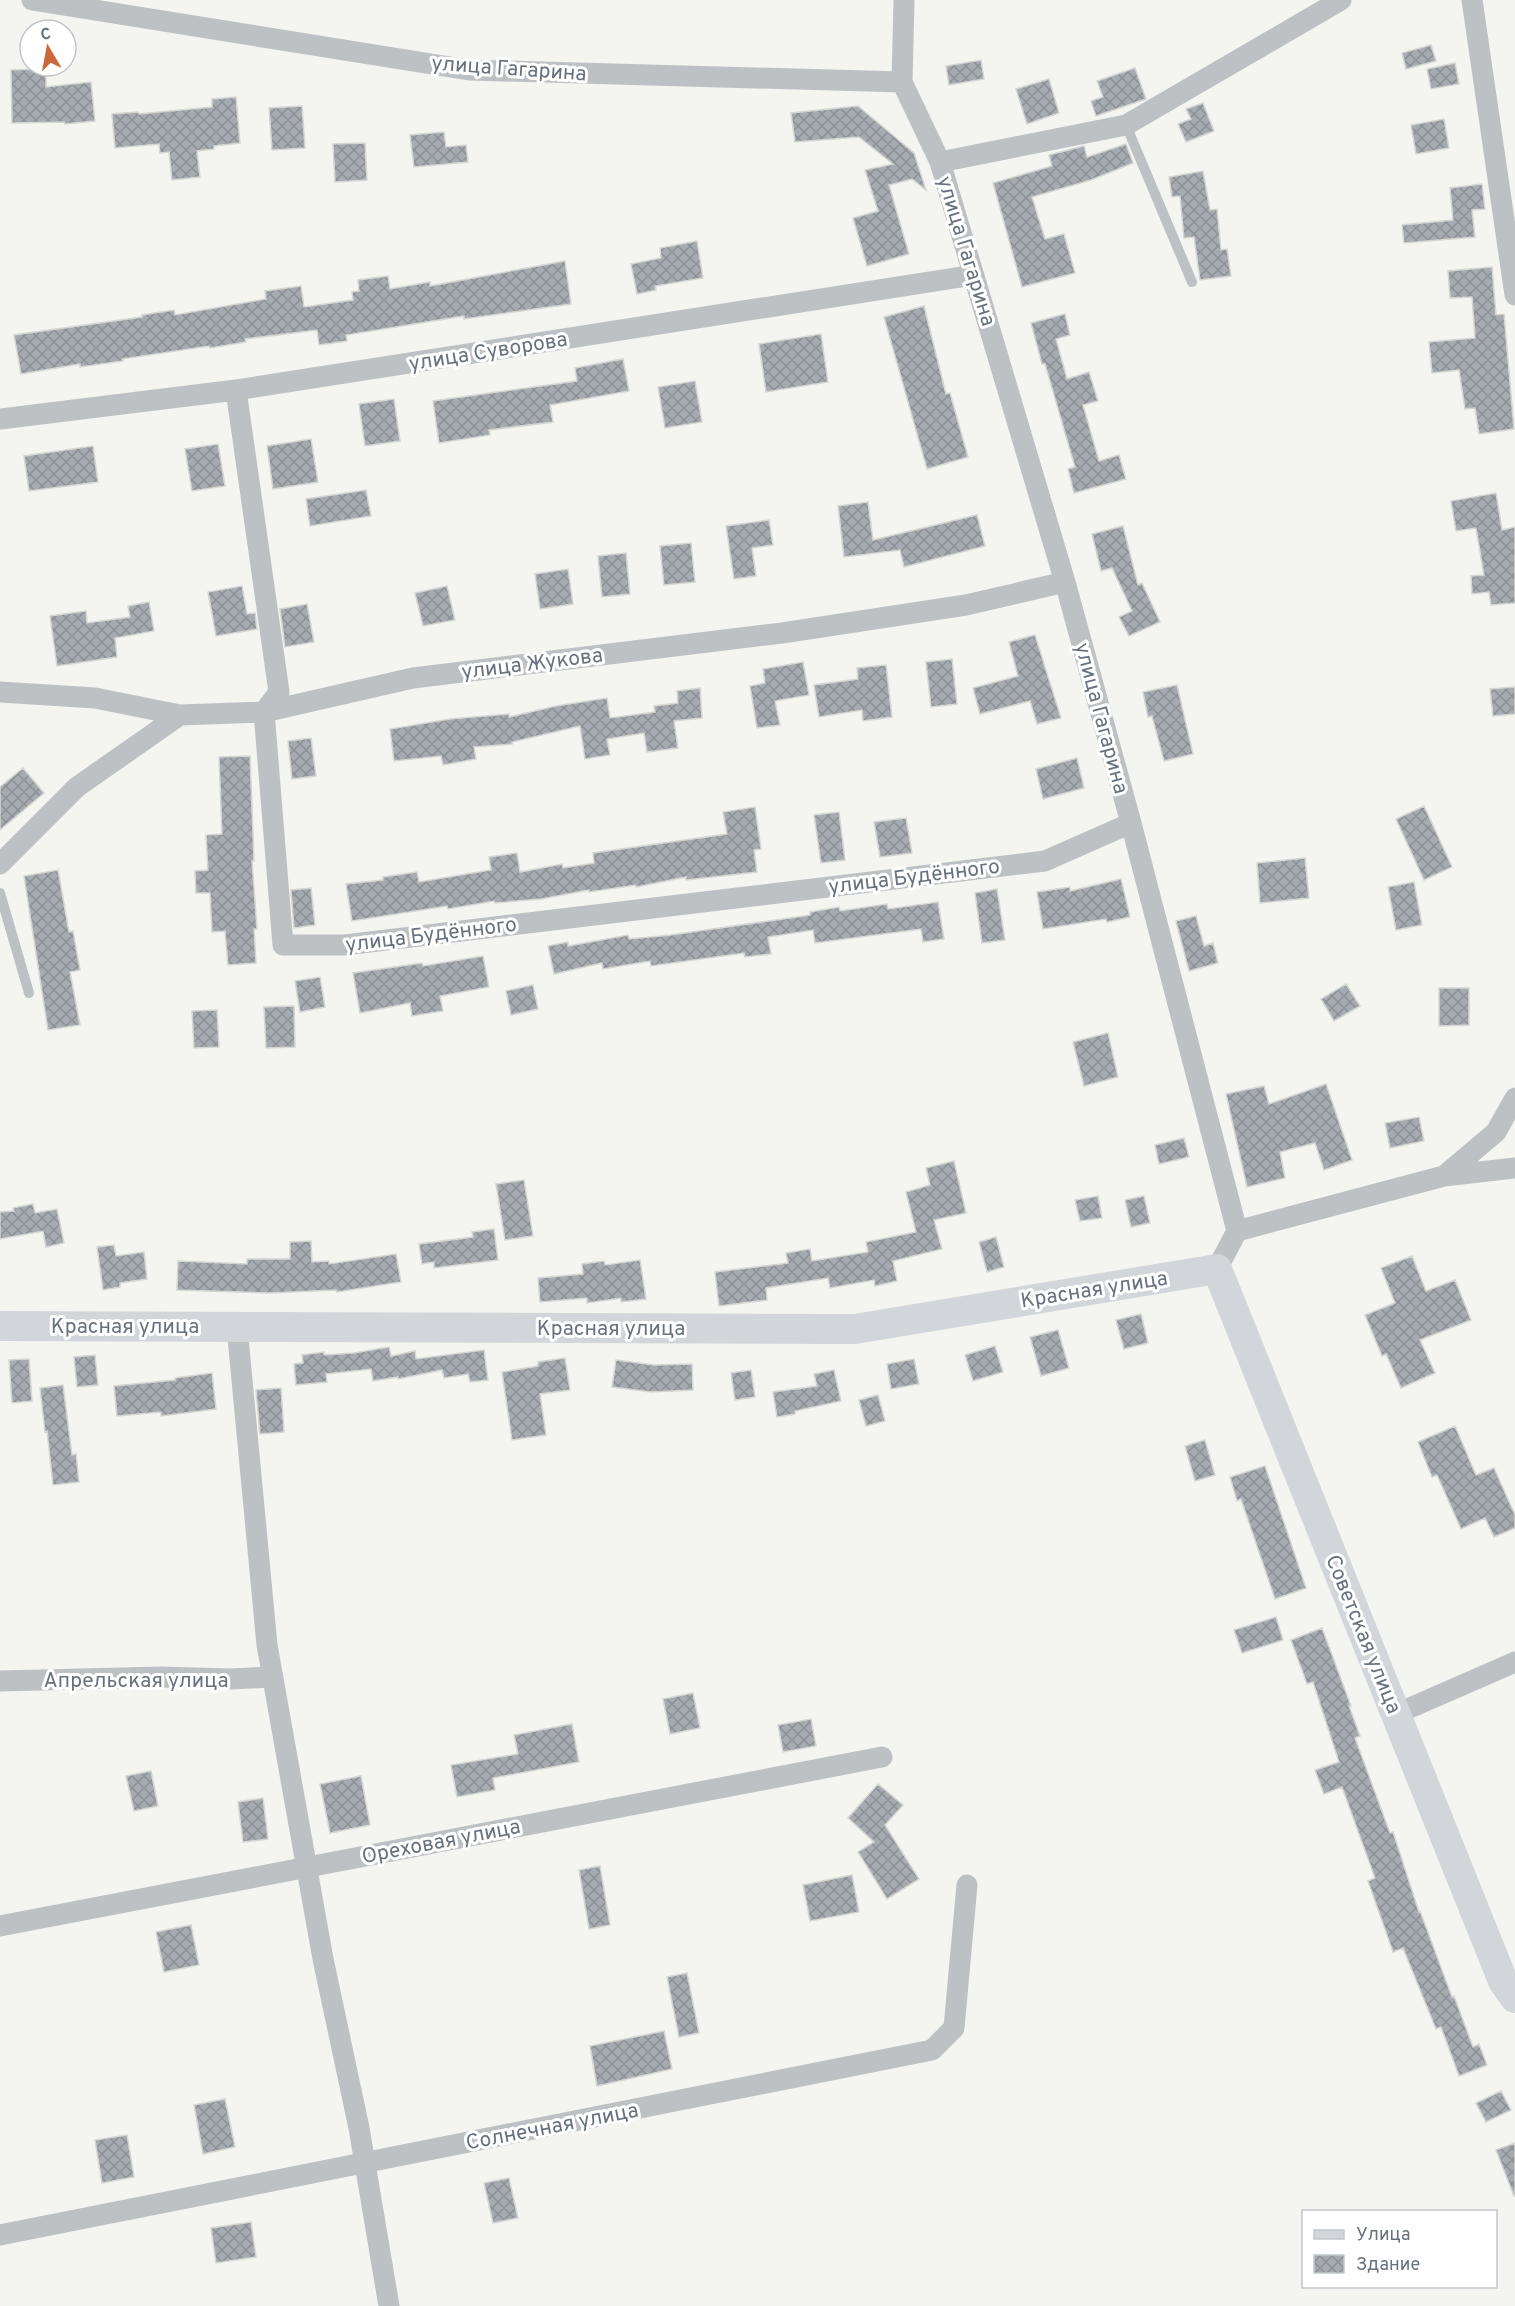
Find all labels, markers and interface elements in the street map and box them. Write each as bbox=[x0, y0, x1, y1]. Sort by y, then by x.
north arrow bbox=[18, 18, 78, 78]
text: С bbox=[39, 24, 53, 46]
street label: улица Гагарина bbox=[430, 51, 587, 88]
street label: улица Гагарина bbox=[930, 173, 1001, 330]
street label: улица Суворова bbox=[407, 327, 570, 378]
street label: улица Гагарина bbox=[1067, 640, 1134, 797]
street label: улица Жукова bbox=[460, 642, 604, 687]
street label: улица Будённого bbox=[827, 854, 1001, 901]
street label: улица Будённого bbox=[344, 912, 518, 959]
street label: Красная улица bbox=[1019, 1266, 1170, 1315]
street label: Красная улица bbox=[51, 1314, 199, 1341]
street label: Красная улица bbox=[537, 1316, 685, 1343]
street label: Советская улица bbox=[1318, 1551, 1407, 1718]
street label: Апрельская улица bbox=[44, 1668, 228, 1695]
street label: Ореховая улица bbox=[360, 1814, 523, 1871]
street label: Солнечная улица bbox=[464, 2097, 641, 2157]
legend bbox=[1302, 2210, 1497, 2288]
text: Улица bbox=[1356, 2224, 1410, 2247]
text: Здание bbox=[1356, 2254, 1420, 2277]

